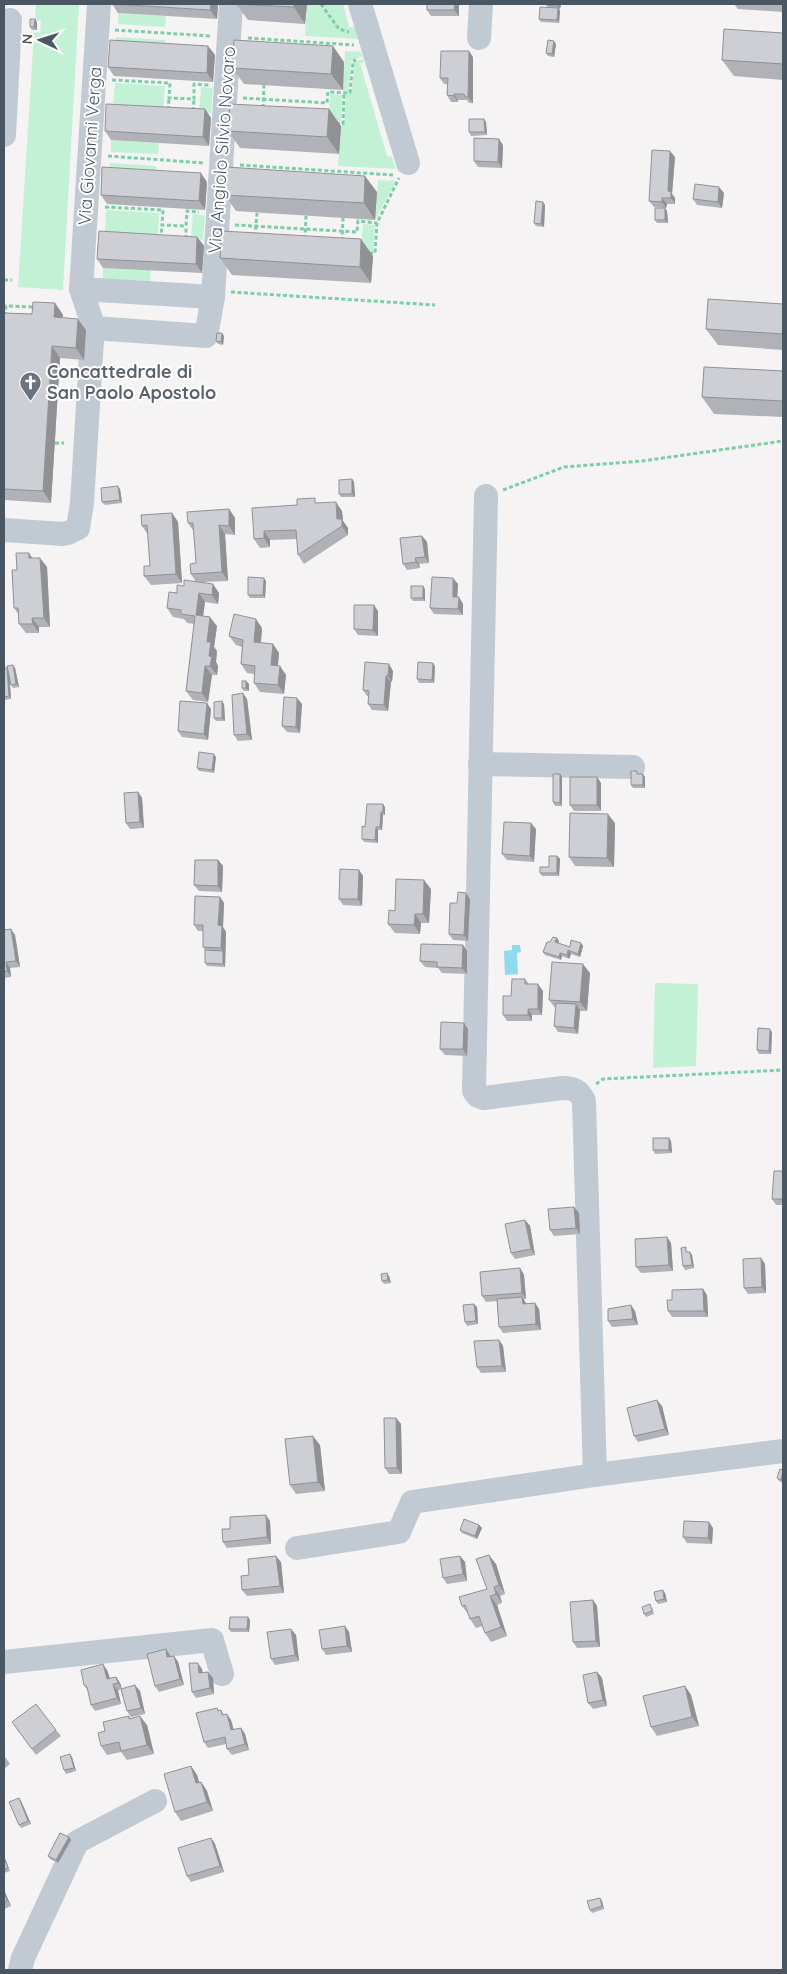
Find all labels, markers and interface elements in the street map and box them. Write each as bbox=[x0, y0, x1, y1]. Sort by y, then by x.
north arrow bbox=[15, 15, 65, 65]
text: N bbox=[18, 33, 36, 45]
street label: Via Angiolo Silvio Novaro bbox=[203, 45, 240, 254]
street label: Via Giovanni Verga bbox=[72, 66, 107, 226]
place label: Concattedrale di San Paolo Apostolo bbox=[47, 360, 216, 404]
church icon: Concattedrale di San Paolo Apostolo bbox=[19, 370, 43, 401]

